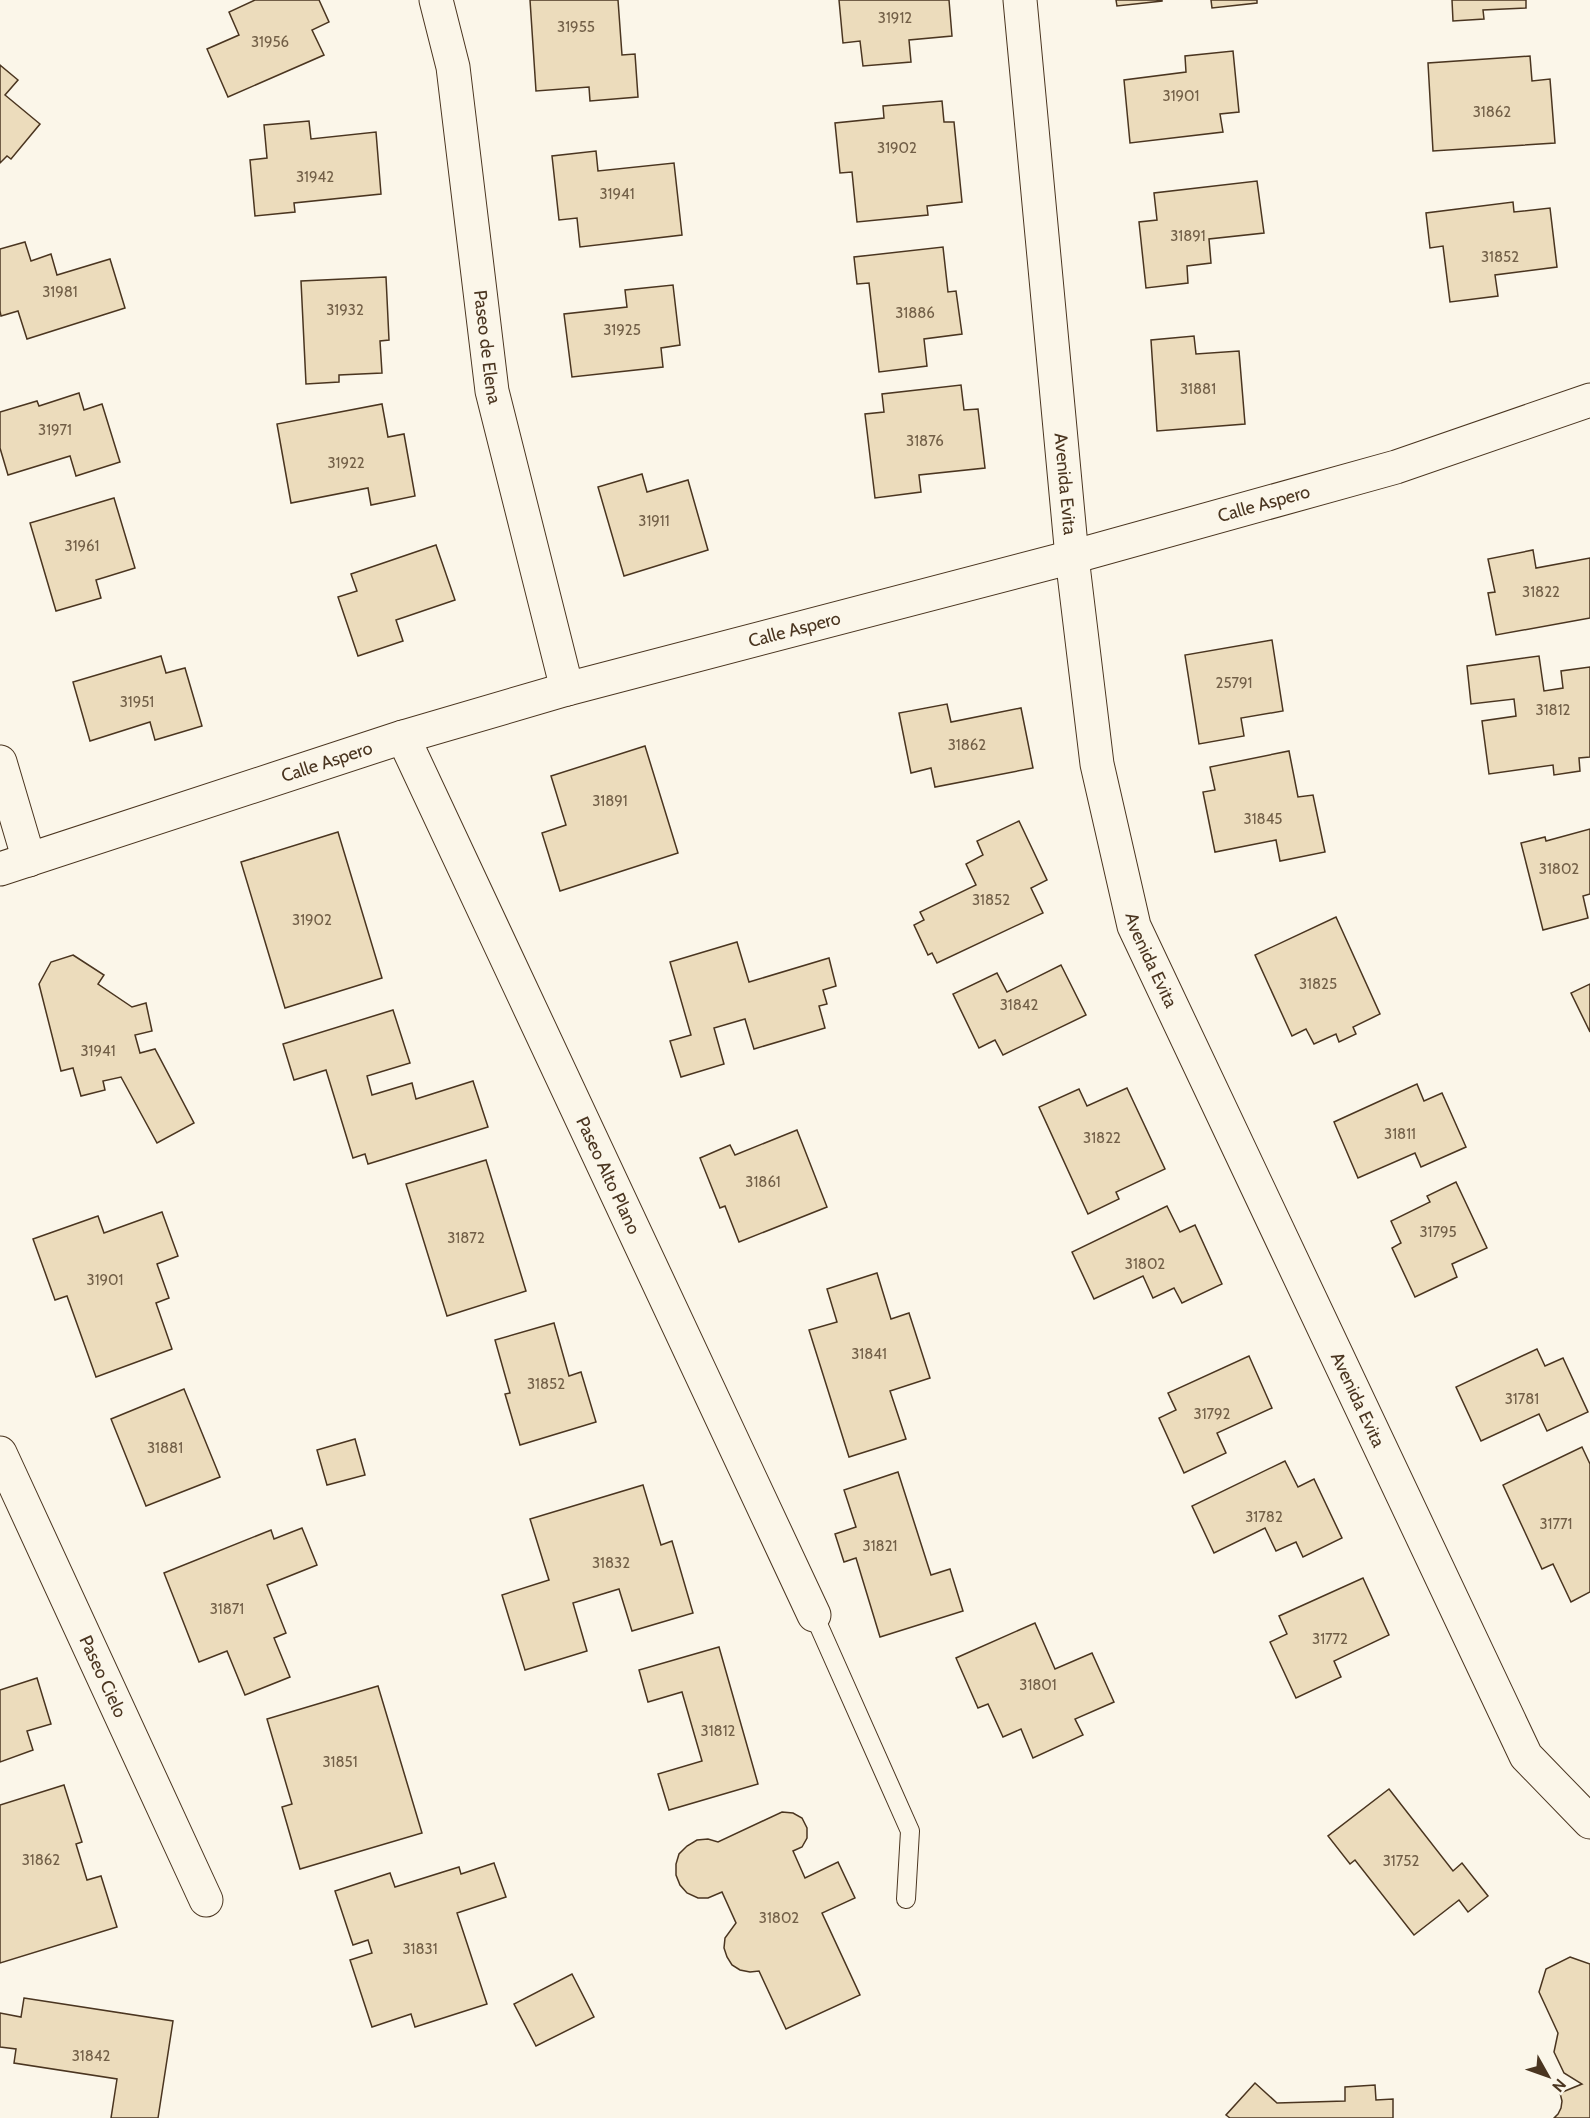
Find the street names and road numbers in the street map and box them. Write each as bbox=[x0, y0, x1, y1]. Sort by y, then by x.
street label: Paseo de Elena bbox=[469, 289, 506, 407]
street label: Avenida Evita bbox=[1049, 432, 1081, 536]
street label: Calle Aspero bbox=[1215, 480, 1312, 527]
street label: Calle Aspero bbox=[746, 607, 843, 652]
street label: Calle Aspero bbox=[279, 737, 375, 787]
street label: Avenida Evita bbox=[1120, 911, 1182, 1011]
street label: Paseo Alto Plano bbox=[571, 1113, 645, 1238]
street label: Avenida Evita bbox=[1326, 1349, 1390, 1451]
street label: Paseo Cielo bbox=[75, 1632, 131, 1721]

